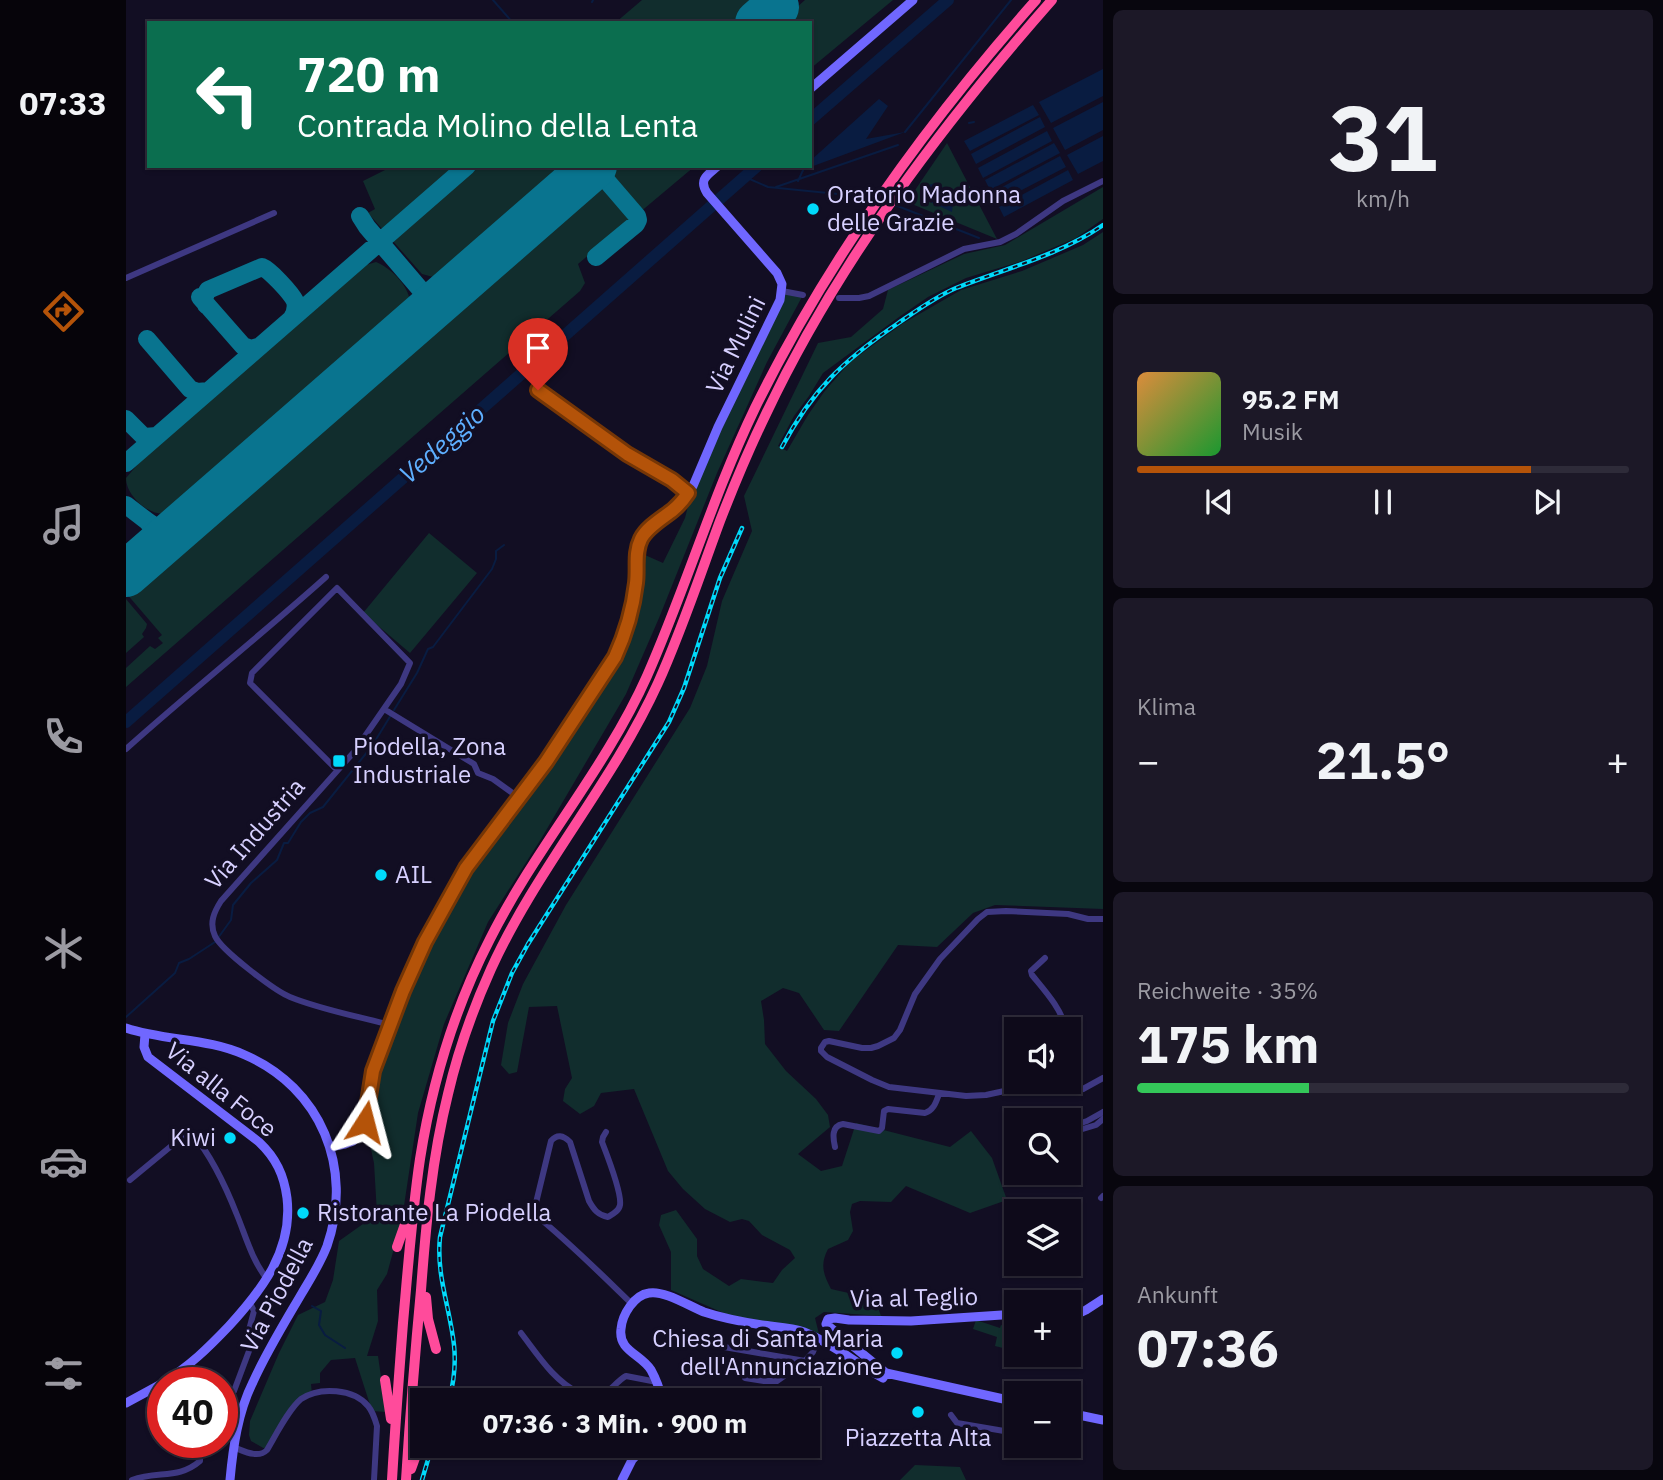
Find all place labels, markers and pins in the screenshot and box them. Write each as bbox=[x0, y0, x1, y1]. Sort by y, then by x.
place label: Oratorio Madonna delle Grazie bbox=[827, 178, 1021, 238]
marker: Oratorio Madonna delle Grazie bbox=[805, 201, 821, 217]
pin bbox=[508, 318, 568, 390]
place label: Piodella, Zona Industriale bbox=[353, 730, 506, 790]
marker: Piodella, Zona Industriale bbox=[331, 753, 347, 769]
place label: AIL bbox=[395, 858, 432, 890]
marker: AIL bbox=[373, 867, 389, 883]
place label: Kiwi bbox=[170, 1121, 216, 1153]
marker: Kiwi bbox=[222, 1130, 238, 1146]
place label: Ristorante La Piodella bbox=[317, 1196, 551, 1228]
marker: Ristorante La Piodella bbox=[295, 1205, 311, 1221]
place label: Chiesa di Santa Maria dell'Annunciazione bbox=[652, 1322, 883, 1382]
marker: Chiesa di Santa Maria dell'Annunciazione bbox=[889, 1345, 905, 1361]
marker: Piazzetta Alta bbox=[910, 1404, 926, 1420]
place label: Piazzetta Alta bbox=[845, 1421, 992, 1453]

